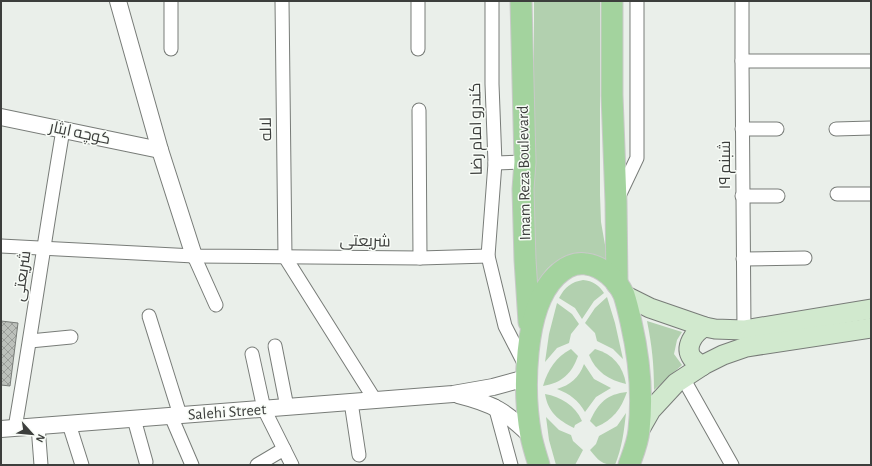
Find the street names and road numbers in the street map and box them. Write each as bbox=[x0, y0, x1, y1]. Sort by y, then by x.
street label: کندرو امام رضا bbox=[467, 82, 488, 176]
street label: Imam Reza Boulevard bbox=[515, 105, 533, 241]
street label: لاله bbox=[258, 117, 274, 141]
street label: کوچه ایثار bbox=[46, 118, 112, 150]
street label: شبنم ۱۹ bbox=[716, 140, 736, 190]
street label: شریعتی bbox=[339, 232, 391, 251]
street label: شریعتی bbox=[10, 249, 35, 303]
street label: Salehi Street bbox=[187, 401, 267, 423]

